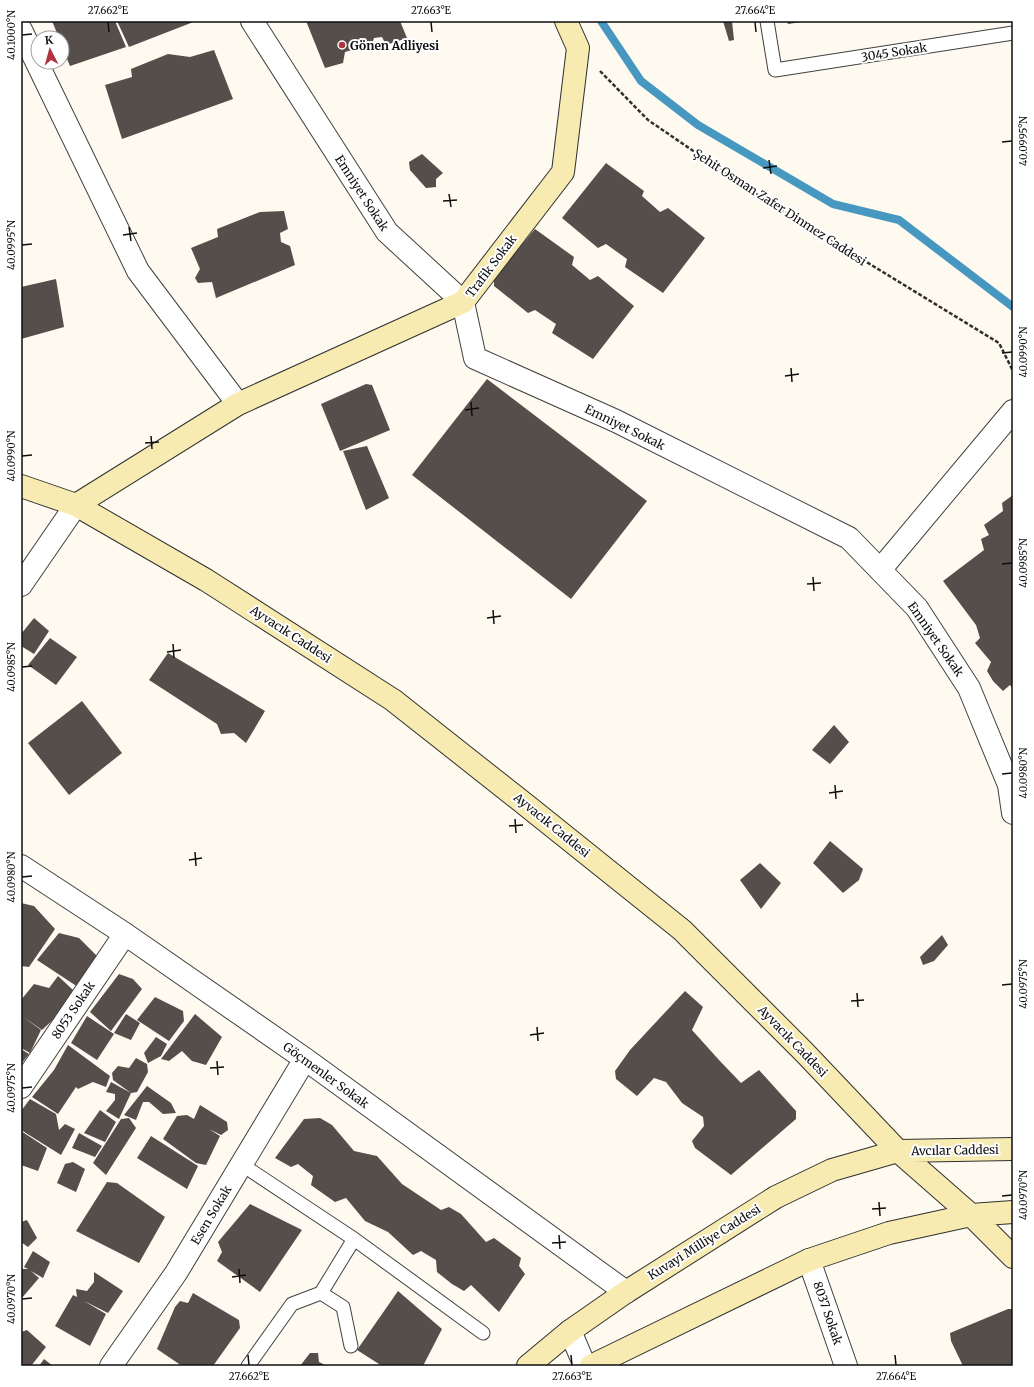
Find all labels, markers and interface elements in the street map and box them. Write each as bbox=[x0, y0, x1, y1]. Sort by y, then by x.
text: 27.662°E bbox=[88, 4, 129, 17]
text: 27.663°E bbox=[411, 4, 452, 17]
text: 27.664°E bbox=[735, 4, 776, 17]
text: 40.1000°N bbox=[5, 10, 18, 60]
north arrow bbox=[30, 30, 70, 70]
text: K bbox=[44, 33, 55, 47]
place label: Gönen Adliyesi bbox=[350, 38, 439, 53]
street label: 3045 Sokak bbox=[860, 39, 928, 65]
marker: Gönen Adliyesi bbox=[337, 40, 347, 50]
text: 40.0995°N bbox=[1017, 116, 1030, 166]
street label: Şehit Osman Zafer Dinmez Caddesi bbox=[691, 145, 869, 269]
street label: Emniyet Sokak bbox=[332, 152, 392, 234]
text: 40.0995°N bbox=[5, 220, 18, 270]
street label: Trafik Sokak bbox=[463, 231, 520, 300]
text: 40.0990°N bbox=[1017, 326, 1030, 378]
street label: Emniyet Sokak bbox=[582, 401, 668, 453]
text: 40.0990°N bbox=[5, 430, 18, 482]
text: 40.0985°N bbox=[1017, 538, 1030, 588]
street label: Emniyet Sokak bbox=[905, 599, 967, 679]
street label: Ayvacık Caddesi bbox=[247, 602, 334, 666]
text: 40.0985°N bbox=[5, 642, 18, 692]
text: 40.0980°N bbox=[1017, 747, 1030, 798]
street label: Ayvacık Caddesi bbox=[510, 789, 593, 860]
text: 40.0980°N bbox=[5, 851, 18, 902]
text: 40.0975°N bbox=[1017, 959, 1030, 1009]
street label: 8053 Sokak bbox=[48, 978, 98, 1042]
street label: Ayvacık Caddesi bbox=[754, 1001, 831, 1080]
street label: Göçmenler Sokak bbox=[280, 1039, 372, 1111]
text: 40.0975°N bbox=[5, 1063, 18, 1113]
street label: Avcılar Caddesi bbox=[910, 1142, 999, 1158]
text: 40.0970°N bbox=[1017, 1170, 1030, 1220]
street label: Esen Sokak bbox=[187, 1182, 235, 1247]
street label: Kuvayi Milliye Caddesi bbox=[645, 1201, 763, 1283]
text: 40.0970°N bbox=[5, 1274, 18, 1324]
street label: 8037 Sokak bbox=[810, 1279, 846, 1347]
text: 27.662°E bbox=[229, 1370, 270, 1383]
text: 27.663°E bbox=[552, 1370, 593, 1383]
text: 27.664°E bbox=[876, 1370, 917, 1383]

